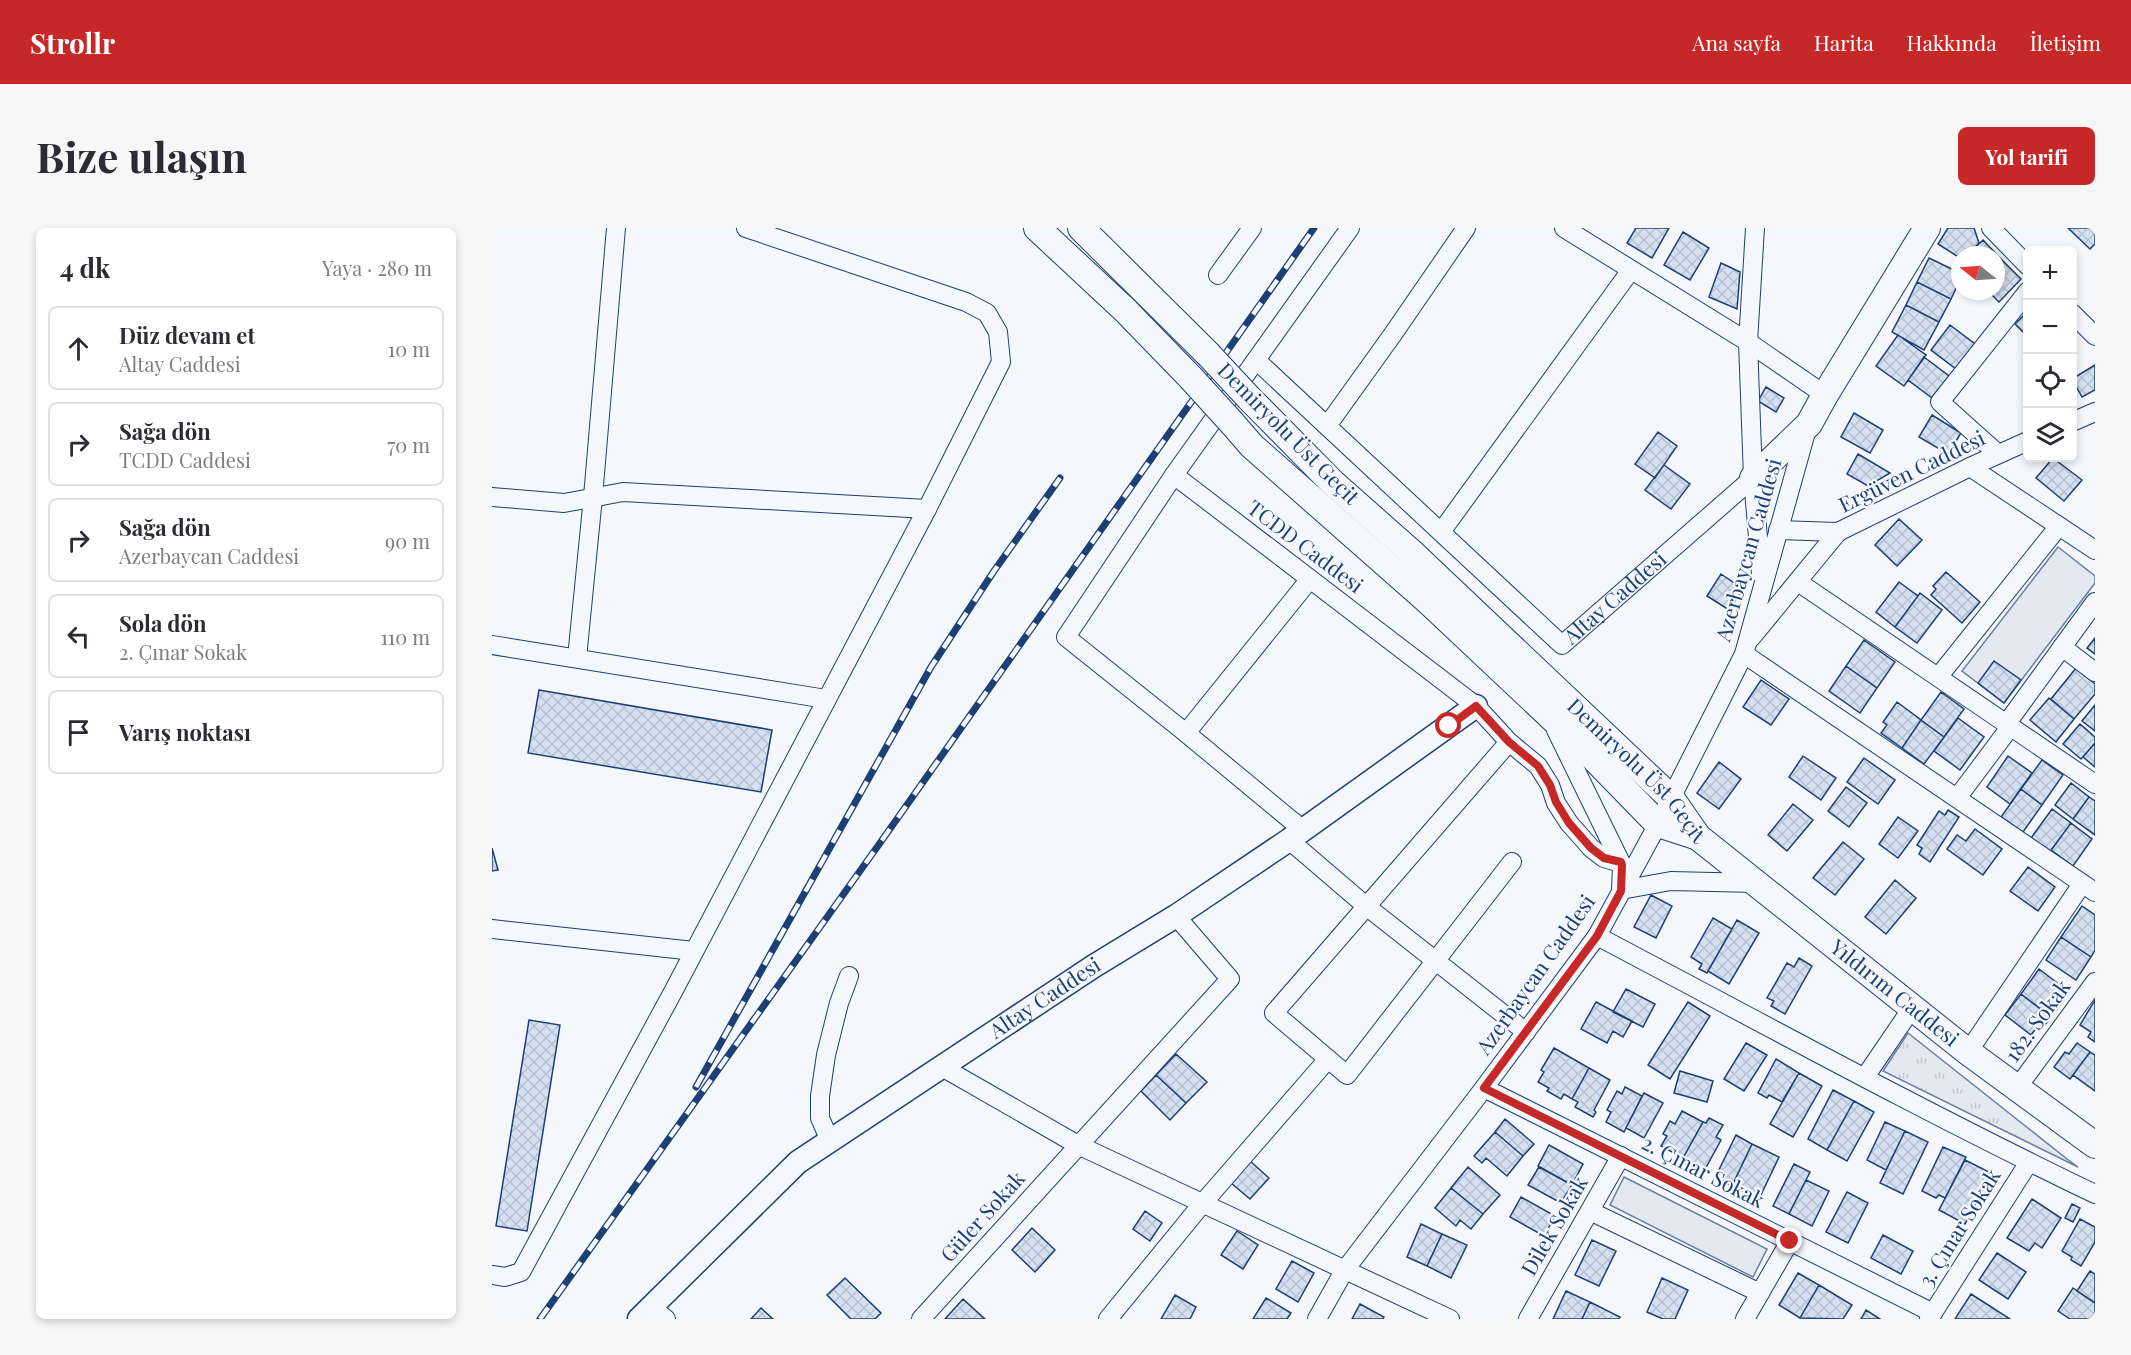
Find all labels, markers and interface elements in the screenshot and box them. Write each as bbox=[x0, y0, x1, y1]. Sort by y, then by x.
text: Strollr bbox=[30, 24, 115, 61]
text: Ana sayfa bbox=[1692, 28, 1781, 56]
text: Harita bbox=[1814, 28, 1874, 56]
text: Hakkında bbox=[1907, 28, 1997, 56]
text: İletişim bbox=[2030, 28, 2101, 56]
button: Yol tarifi bbox=[1958, 127, 2095, 185]
text: Bize ulaşın bbox=[36, 128, 247, 184]
north arrow bbox=[1951, 246, 2005, 300]
map controls bbox=[2023, 246, 2077, 462]
button: + bbox=[2023, 246, 2077, 300]
text: 4 dk bbox=[60, 250, 110, 285]
text: Yaya · 280 m bbox=[322, 254, 432, 281]
button: − bbox=[2023, 300, 2077, 354]
text: Düz devam et bbox=[119, 320, 255, 350]
icon: ahead bbox=[62, 332, 95, 365]
text: 10 m bbox=[388, 335, 430, 362]
text: Altay Caddesi bbox=[119, 350, 241, 377]
button: locate bbox=[2023, 354, 2077, 408]
street label: Demiryolu Üst Geçit bbox=[1212, 356, 1367, 510]
button: layers bbox=[2023, 408, 2077, 462]
text: Sağa dön bbox=[119, 416, 211, 446]
street label: Ergüven Caddesi bbox=[1833, 423, 1989, 518]
icon: right bbox=[62, 428, 95, 461]
text: 70 m bbox=[387, 431, 430, 458]
text: TCDD Caddesi bbox=[119, 446, 251, 473]
street label: Azerbaycan Caddesi bbox=[1707, 455, 1787, 645]
street label: TCDD Caddesi bbox=[1243, 493, 1370, 598]
text: Sağa dön bbox=[119, 512, 211, 542]
icon: right bbox=[62, 524, 95, 557]
text: 90 m bbox=[385, 527, 430, 554]
text: Azerbaycan Caddesi bbox=[119, 542, 299, 569]
street label: Altay Caddesi bbox=[1556, 544, 1671, 650]
text: Sola dön bbox=[119, 608, 206, 638]
icon: left bbox=[62, 620, 95, 653]
text: 110 m bbox=[380, 623, 430, 650]
text: 2. Çınar Sokak bbox=[119, 638, 247, 665]
street label: Demiryolu Üst Geçit bbox=[1562, 691, 1711, 849]
route start bbox=[1435, 712, 1461, 738]
icon: arrive bbox=[62, 716, 95, 749]
text: Varış noktası bbox=[119, 717, 251, 747]
street label: Azerbaycan Caddesi bbox=[1468, 888, 1600, 1060]
street label: Yıldırım Caddesi bbox=[1825, 931, 1966, 1052]
street label: Altay Caddesi bbox=[982, 949, 1105, 1044]
street label: 182. Sokak bbox=[1997, 973, 2076, 1067]
street label: 2. Çınar Sokak bbox=[1638, 1127, 1770, 1213]
street label: 3. Çınar Sokak bbox=[1911, 1162, 2006, 1291]
street label: Güler Sokak bbox=[933, 1164, 1030, 1267]
street label: Dilek Sokak bbox=[1514, 1170, 1593, 1280]
route end bbox=[1776, 1227, 1802, 1253]

